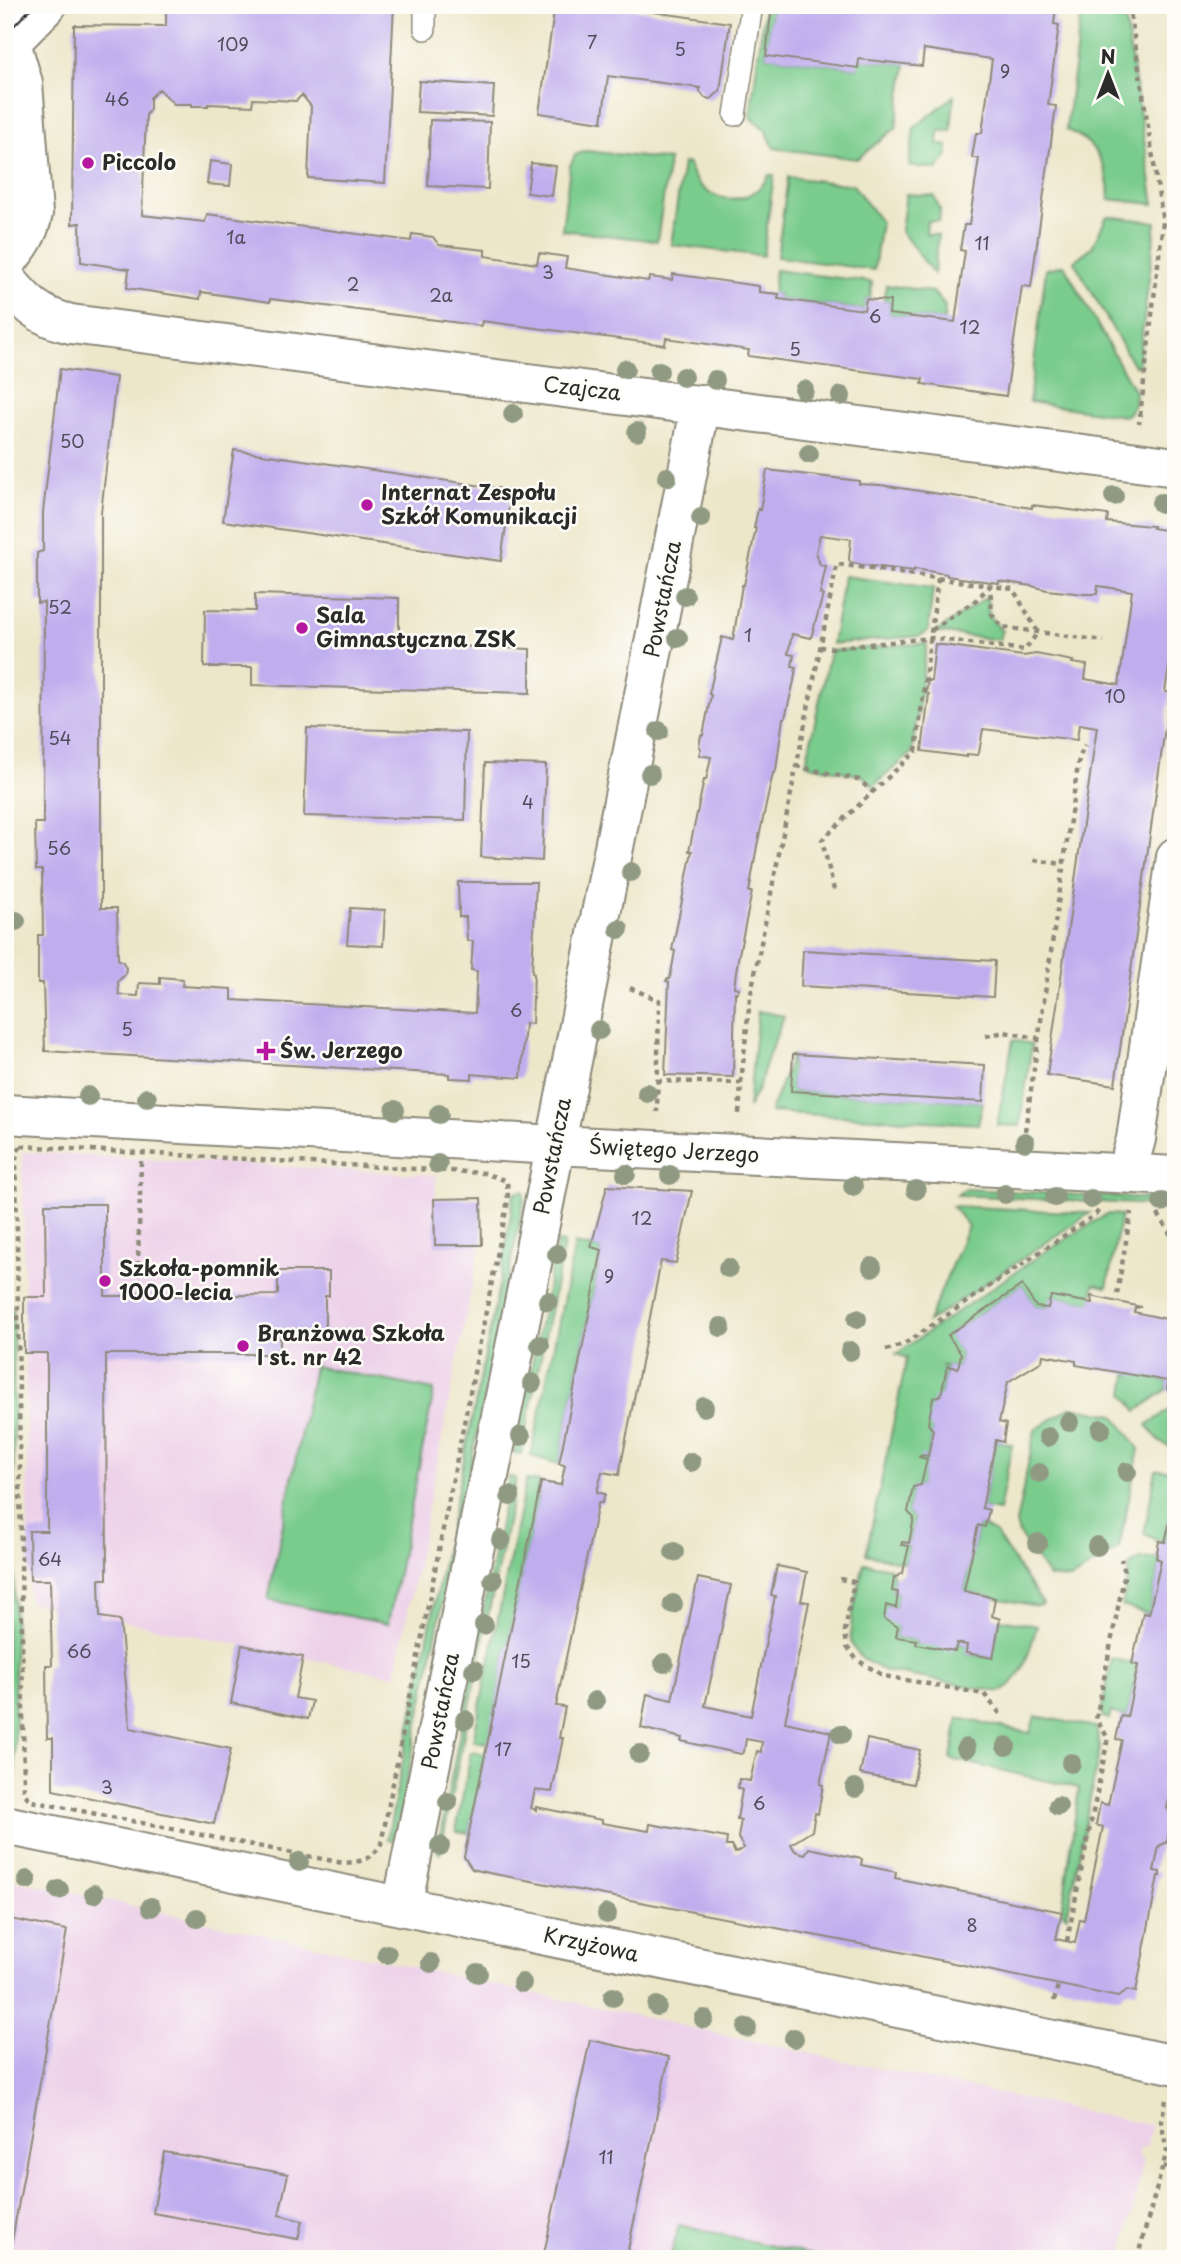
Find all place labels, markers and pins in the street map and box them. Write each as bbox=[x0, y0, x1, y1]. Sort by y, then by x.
place label: Piccolo bbox=[102, 145, 176, 177]
marker: Piccolo bbox=[80, 155, 96, 171]
place label: Internat Zespołu Szkół Komunikacji bbox=[381, 475, 577, 531]
marker: Internat Zespołu Szkół Komunikacji bbox=[359, 497, 375, 513]
place label: Sala Gimnastyczna ZSK bbox=[316, 598, 516, 654]
marker: Sala Gimnastyczna ZSK bbox=[294, 620, 310, 636]
place label: Św. Jerzego bbox=[280, 1033, 403, 1065]
marker: Św. Jerzego bbox=[258, 1043, 274, 1059]
place label: Szkoła-pomnik 1000-lecia bbox=[119, 1251, 279, 1307]
marker: Szkoła-pomnik 1000-lecia bbox=[97, 1273, 113, 1289]
place label: Branżowa Szkoła I st. nr 42 bbox=[257, 1316, 445, 1372]
marker: Branżowa Szkoła I st. nr 42 bbox=[235, 1338, 251, 1354]

